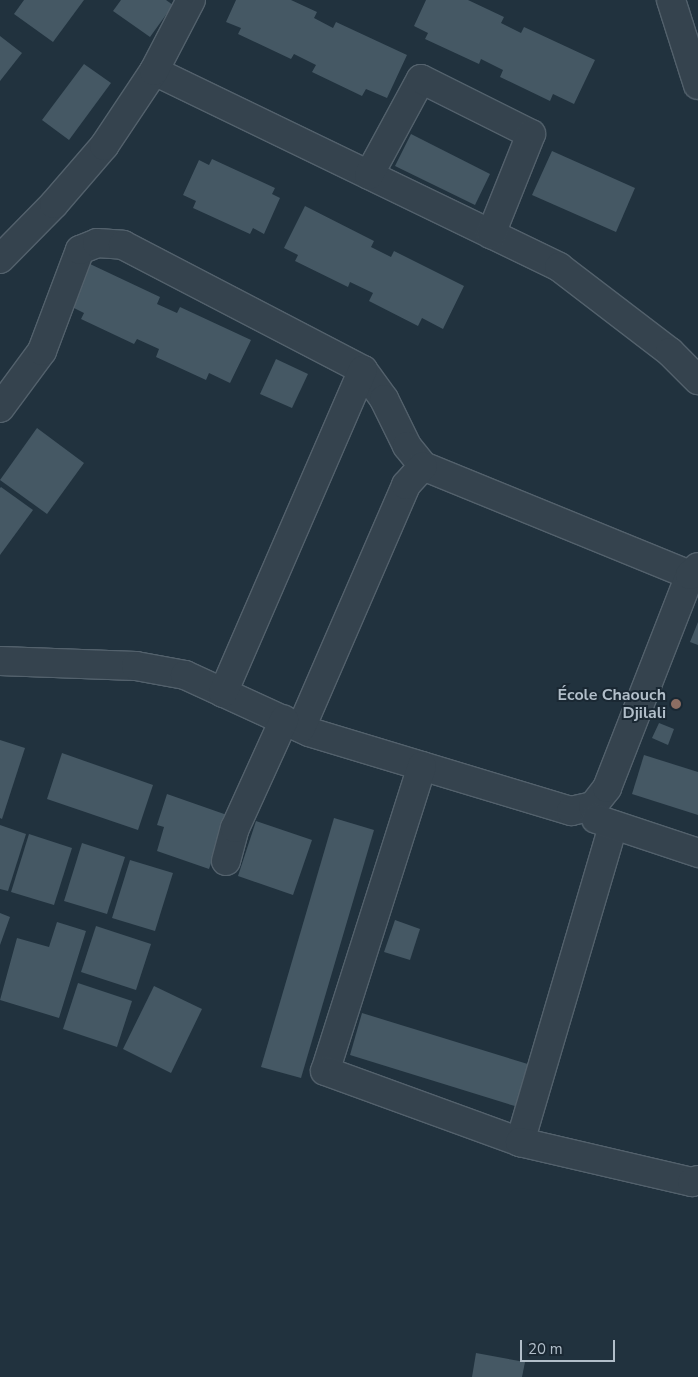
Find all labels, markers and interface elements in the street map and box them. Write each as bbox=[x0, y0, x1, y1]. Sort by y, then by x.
place label: École Chaouch Djilali bbox=[558, 685, 666, 723]
marker: École Chaouch Djilali bbox=[670, 698, 682, 710]
scale bar bbox=[523, 1330, 618, 1362]
text: 20 m bbox=[528, 1339, 563, 1359]

